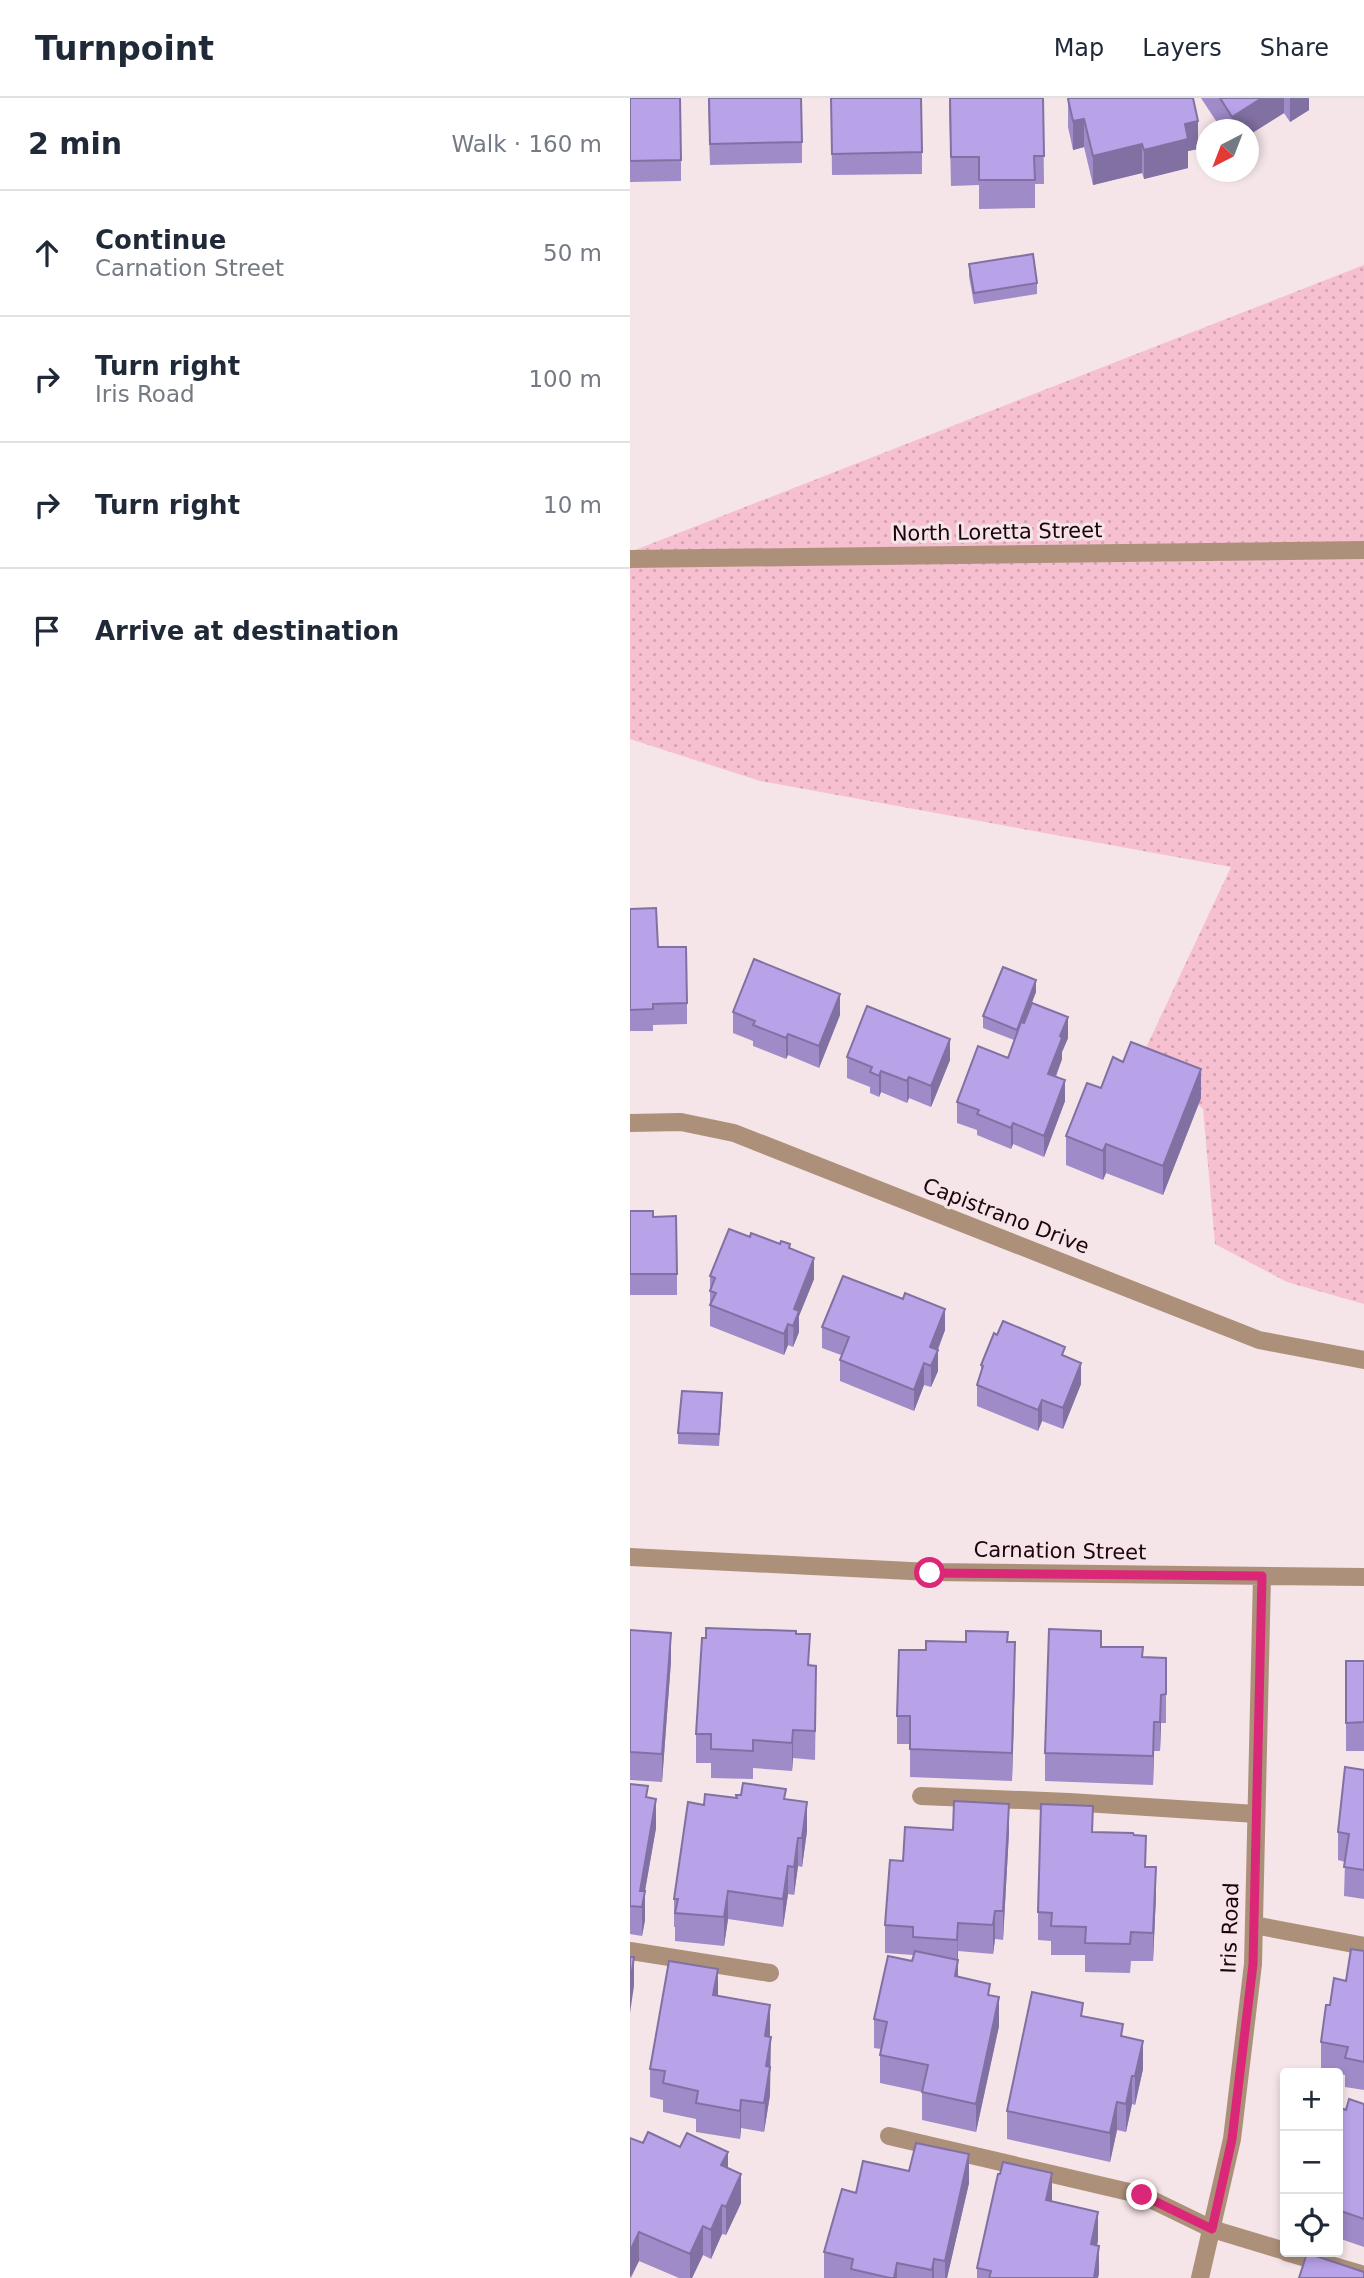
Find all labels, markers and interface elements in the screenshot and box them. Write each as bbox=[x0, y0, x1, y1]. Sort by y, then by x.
text: Turnpoint bbox=[35, 29, 214, 68]
text: Map bbox=[1054, 34, 1104, 62]
text: Layers bbox=[1142, 34, 1222, 62]
text: Share bbox=[1260, 34, 1329, 62]
north arrow bbox=[1196, 119, 1259, 182]
text: 2 min bbox=[28, 126, 122, 161]
text: Walk · 160 m bbox=[451, 131, 602, 157]
text: Continue bbox=[95, 225, 226, 255]
icon: ahead bbox=[28, 234, 66, 272]
text: 50 m bbox=[543, 240, 602, 266]
text: Carnation Street bbox=[95, 255, 284, 281]
text: Turn right bbox=[95, 351, 240, 381]
icon: right bbox=[28, 360, 66, 398]
text: 100 m bbox=[528, 366, 602, 392]
text: Iris Road bbox=[95, 381, 195, 407]
icon: right bbox=[28, 486, 66, 524]
text: Turn right bbox=[95, 490, 240, 520]
text: 10 m bbox=[543, 492, 602, 518]
street label: North Loretta Street bbox=[892, 518, 1102, 546]
icon: arrive bbox=[28, 612, 66, 650]
text: Arrive at destination bbox=[95, 616, 399, 646]
street label: Capistrano Drive bbox=[919, 1173, 1093, 1259]
street label: Carnation Street bbox=[973, 1537, 1147, 1565]
route start bbox=[914, 1557, 945, 1588]
street label: Iris Road bbox=[1216, 1882, 1244, 1974]
map controls bbox=[1280, 2068, 1343, 2257]
button: + bbox=[1280, 2068, 1343, 2131]
button: − bbox=[1280, 2131, 1343, 2194]
route end bbox=[1126, 2179, 1157, 2210]
button: locate bbox=[1280, 2194, 1343, 2257]

